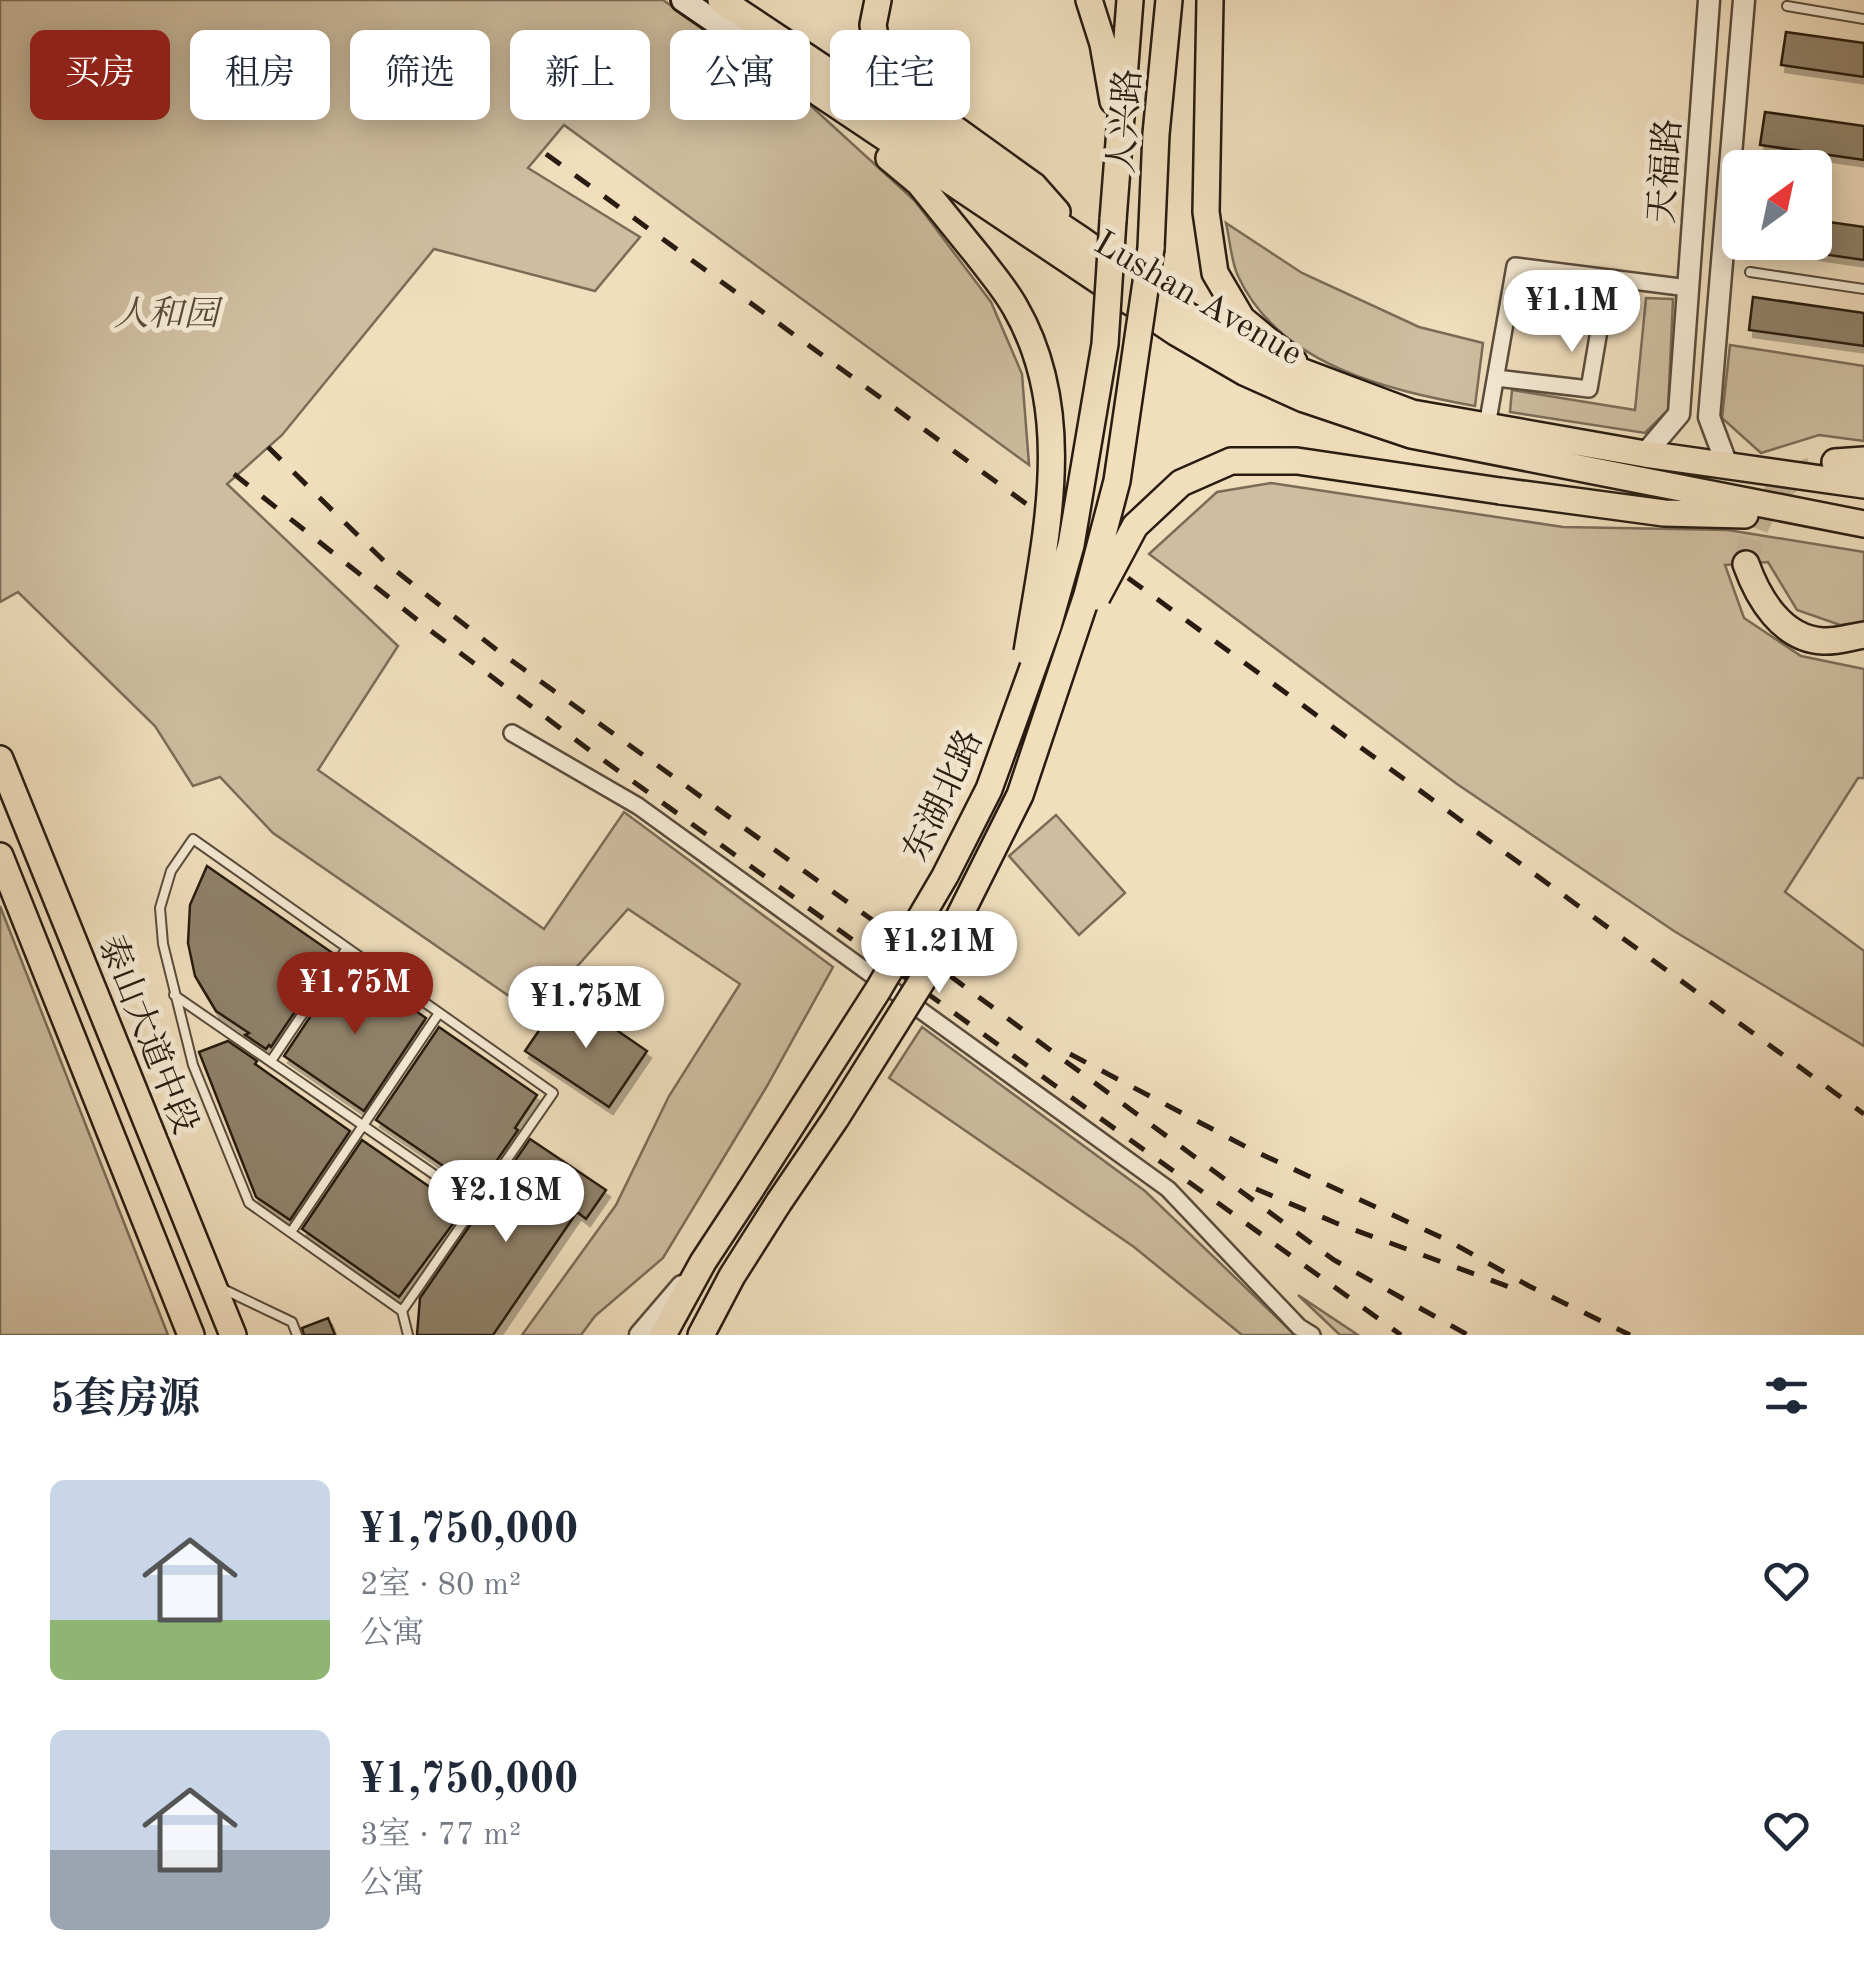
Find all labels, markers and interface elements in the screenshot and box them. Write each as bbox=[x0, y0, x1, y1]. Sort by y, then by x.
chip: 买房 bbox=[30, 30, 170, 120]
chip: 租房 bbox=[190, 30, 330, 120]
chip: 筛选 bbox=[350, 30, 490, 120]
chip: 新上 bbox=[510, 30, 650, 120]
chip: 公寓 bbox=[670, 30, 810, 120]
chip: 住宅 bbox=[830, 30, 970, 120]
street label: 人兴路 bbox=[1102, 67, 1148, 175]
street label: 天福路 bbox=[1642, 117, 1688, 225]
north arrow bbox=[1722, 150, 1832, 260]
map controls bbox=[1722, 150, 1832, 260]
street label: Lushan Avenue bbox=[1088, 226, 1308, 373]
pin: ¥1.1M bbox=[1502, 270, 1642, 355]
text: ¥1.1M bbox=[1525, 286, 1619, 318]
park label: 人和园 bbox=[113, 295, 223, 333]
street label: 东湖北路 bbox=[896, 724, 990, 867]
pin: ¥1.21M bbox=[858, 911, 1020, 996]
text: ¥1.21M bbox=[883, 927, 995, 959]
street label: 泰山大道中段 bbox=[91, 930, 205, 1139]
pin: ¥1.75M bbox=[274, 952, 436, 1037]
pin: ¥1.75M bbox=[505, 966, 667, 1051]
text: ¥1.75M bbox=[299, 968, 411, 1000]
text: ¥1.75M bbox=[530, 982, 642, 1014]
pin: ¥2.18M bbox=[425, 1160, 587, 1245]
text: ¥2.18M bbox=[450, 1176, 562, 1208]
icon: filters bbox=[1759, 1368, 1814, 1423]
text: 5套房源 bbox=[50, 1380, 200, 1422]
text: ¥1,750,000 bbox=[360, 1510, 578, 1552]
icon: home bbox=[130, 1520, 250, 1640]
icon: heart bbox=[1759, 1553, 1814, 1608]
text: 2室 · 80 m² bbox=[360, 1570, 521, 1602]
text: 公寓 bbox=[360, 1619, 424, 1651]
text: ¥1,750,000 bbox=[360, 1760, 578, 1802]
icon: home bbox=[130, 1770, 250, 1890]
icon: heart bbox=[1759, 1803, 1814, 1858]
text: 3室 · 77 m² bbox=[360, 1820, 521, 1852]
text: 公寓 bbox=[360, 1869, 424, 1901]

